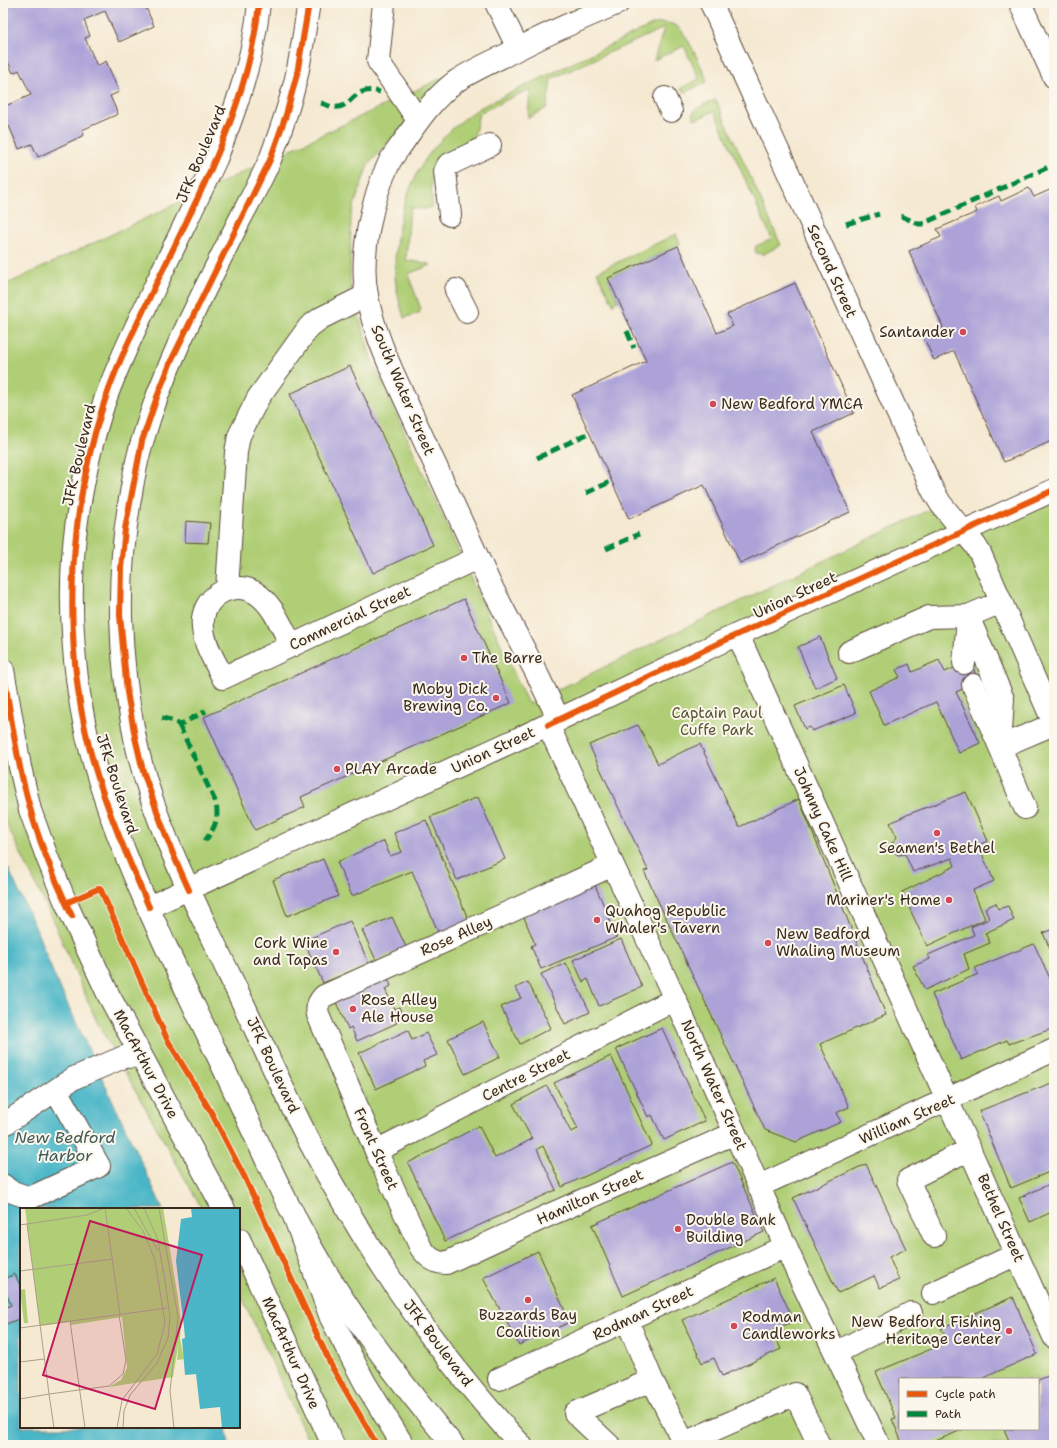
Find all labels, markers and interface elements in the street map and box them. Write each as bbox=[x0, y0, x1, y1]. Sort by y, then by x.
street label: JFK Boulevard bbox=[171, 102, 231, 206]
street label: Second Street bbox=[802, 221, 862, 321]
street label: South Water Street bbox=[366, 322, 440, 458]
place label: Santander bbox=[879, 322, 955, 342]
marker: Santander bbox=[958, 327, 968, 337]
place label: New Bedford YMCA bbox=[721, 394, 863, 414]
marker: New Bedford YMCA bbox=[708, 399, 718, 409]
street label: JFK Boulevard bbox=[58, 402, 101, 508]
street label: Union Street bbox=[750, 567, 840, 623]
street label: Commercial Street bbox=[286, 581, 414, 655]
place label: The Barre bbox=[472, 648, 543, 668]
marker: The Barre bbox=[459, 653, 469, 663]
place label: Moby Dick Brewing Co. bbox=[403, 679, 488, 716]
marker: Moby Dick Brewing Co. bbox=[491, 693, 501, 703]
park label: Captain Paul Cuffe Park bbox=[672, 703, 763, 740]
street label: Union Street bbox=[448, 722, 538, 778]
street label: JFK Boulevard bbox=[91, 731, 143, 837]
place label: PLAY Arcade bbox=[345, 759, 437, 779]
marker: PLAY Arcade bbox=[332, 764, 342, 774]
street label: Johnny Cake Hill bbox=[789, 764, 857, 885]
marker: Seamen's Bethel bbox=[932, 828, 942, 838]
place label: Seamen's Bethel bbox=[879, 838, 996, 858]
place label: Mariner's Home bbox=[826, 890, 941, 910]
marker: Mariner's Home bbox=[944, 895, 954, 905]
place label: Quahog Republic Whaler's Tavern bbox=[605, 901, 726, 938]
street label: Rose Alley bbox=[417, 911, 495, 961]
marker: Quahog Republic Whaler's Tavern bbox=[592, 915, 602, 925]
place label: New Bedford Whaling Museum bbox=[776, 924, 900, 961]
place label: Cork Wine and Tapas bbox=[253, 933, 328, 970]
marker: New Bedford Whaling Museum bbox=[763, 938, 773, 948]
marker: Cork Wine and Tapas bbox=[331, 947, 341, 957]
place label: Rose Alley Ale House bbox=[361, 990, 437, 1027]
marker: Rose Alley Ale House bbox=[348, 1004, 358, 1014]
street label: MacArthur Drive bbox=[109, 1006, 183, 1122]
street label: JFK Boulevard bbox=[242, 1014, 304, 1117]
street label: North Water Street bbox=[676, 1016, 752, 1154]
street label: Centre Street bbox=[478, 1044, 574, 1106]
street label: William Street bbox=[856, 1089, 958, 1149]
street label: Front Street bbox=[349, 1105, 403, 1193]
water label: New Bedford Harbor bbox=[14, 1127, 116, 1166]
street label: Hamilton Street bbox=[533, 1164, 647, 1230]
street label: Bethel Street bbox=[973, 1171, 1029, 1265]
inset map bbox=[20, 1208, 240, 1428]
place label: Double Bank Building bbox=[686, 1210, 776, 1247]
marker: Double Bank Building bbox=[673, 1224, 683, 1234]
street label: Rodman Street bbox=[589, 1281, 697, 1345]
street label: MacArthur Drive bbox=[257, 1294, 325, 1412]
street label: JFK Boulevard bbox=[399, 1295, 478, 1391]
marker: Buzzards Bay Coalition bbox=[523, 1295, 533, 1305]
place label: Buzzards Bay Coalition bbox=[479, 1305, 577, 1342]
place label: Rodman Candleworks bbox=[742, 1307, 836, 1344]
place label: New Bedford Fishing Heritage Center bbox=[851, 1312, 1001, 1349]
marker: Rodman Candleworks bbox=[729, 1321, 739, 1331]
marker: New Bedford Fishing Heritage Center bbox=[1004, 1326, 1014, 1336]
legend bbox=[899, 1378, 1039, 1430]
text: Cycle path bbox=[935, 1386, 996, 1402]
text: Path bbox=[935, 1406, 961, 1422]

